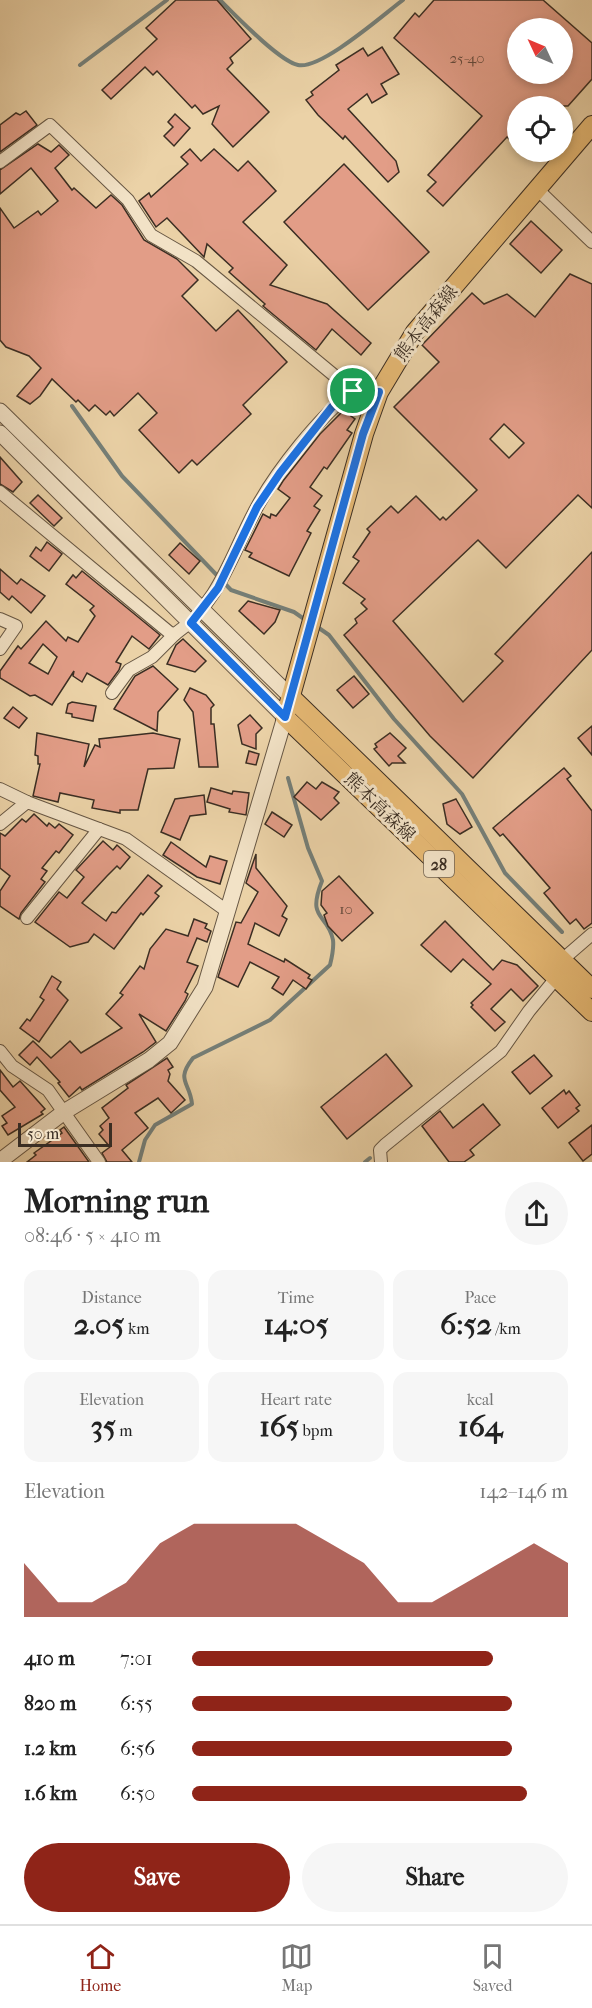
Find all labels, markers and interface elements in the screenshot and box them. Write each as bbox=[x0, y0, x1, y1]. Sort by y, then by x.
north arrow bbox=[507, 18, 573, 84]
map controls bbox=[507, 18, 573, 162]
house number: 25-40 bbox=[449, 49, 485, 67]
button: locate bbox=[507, 96, 573, 162]
street label: 熊本高森線 bbox=[390, 281, 462, 365]
pin bbox=[327, 365, 378, 416]
icon: arrive bbox=[336, 374, 369, 407]
street label: 熊本高森線 bbox=[340, 769, 419, 846]
road number: 28 bbox=[424, 851, 454, 877]
house number: 10 bbox=[339, 900, 353, 918]
scale bar bbox=[18, 1120, 112, 1148]
text: 50 m bbox=[27, 1124, 59, 1143]
text: Morning run bbox=[24, 1182, 209, 1221]
button: share bbox=[505, 1182, 568, 1245]
text: 08:46 · 5 × 410 m bbox=[24, 1224, 161, 1247]
text: Distance bbox=[82, 1288, 142, 1307]
text: Time bbox=[278, 1288, 314, 1307]
text: Pace bbox=[464, 1288, 496, 1307]
text: 2.05 bbox=[74, 1307, 125, 1342]
text: 14:05 bbox=[263, 1307, 329, 1342]
text: 6:52 bbox=[440, 1307, 492, 1342]
text: km bbox=[125, 1319, 150, 1338]
text: /km bbox=[492, 1319, 521, 1338]
text: Elevation bbox=[79, 1390, 144, 1409]
text: Heart rate bbox=[260, 1390, 332, 1409]
text: kcal bbox=[467, 1390, 494, 1409]
text: 35 bbox=[91, 1409, 116, 1444]
text: 165 bbox=[259, 1409, 299, 1444]
text: 164 bbox=[458, 1409, 503, 1444]
text: m bbox=[116, 1421, 133, 1440]
text: bpm bbox=[299, 1421, 333, 1440]
text: Elevation bbox=[24, 1480, 105, 1503]
text: 142–146 m bbox=[479, 1480, 568, 1503]
text: 410 m bbox=[24, 1647, 75, 1670]
text: 7:01 bbox=[120, 1647, 153, 1670]
text: 820 m bbox=[24, 1692, 76, 1715]
text: 6:55 bbox=[120, 1692, 153, 1715]
text: 1.2 km bbox=[24, 1737, 77, 1760]
text: 6:56 bbox=[120, 1737, 155, 1760]
text: 1.6 km bbox=[24, 1782, 77, 1805]
text: 6:50 bbox=[120, 1782, 155, 1805]
button: Save bbox=[24, 1843, 290, 1912]
button: Share bbox=[302, 1843, 568, 1912]
tab: Home bbox=[80, 1940, 121, 1995]
tab: Map bbox=[280, 1940, 313, 1995]
tab: Saved bbox=[473, 1940, 512, 1995]

